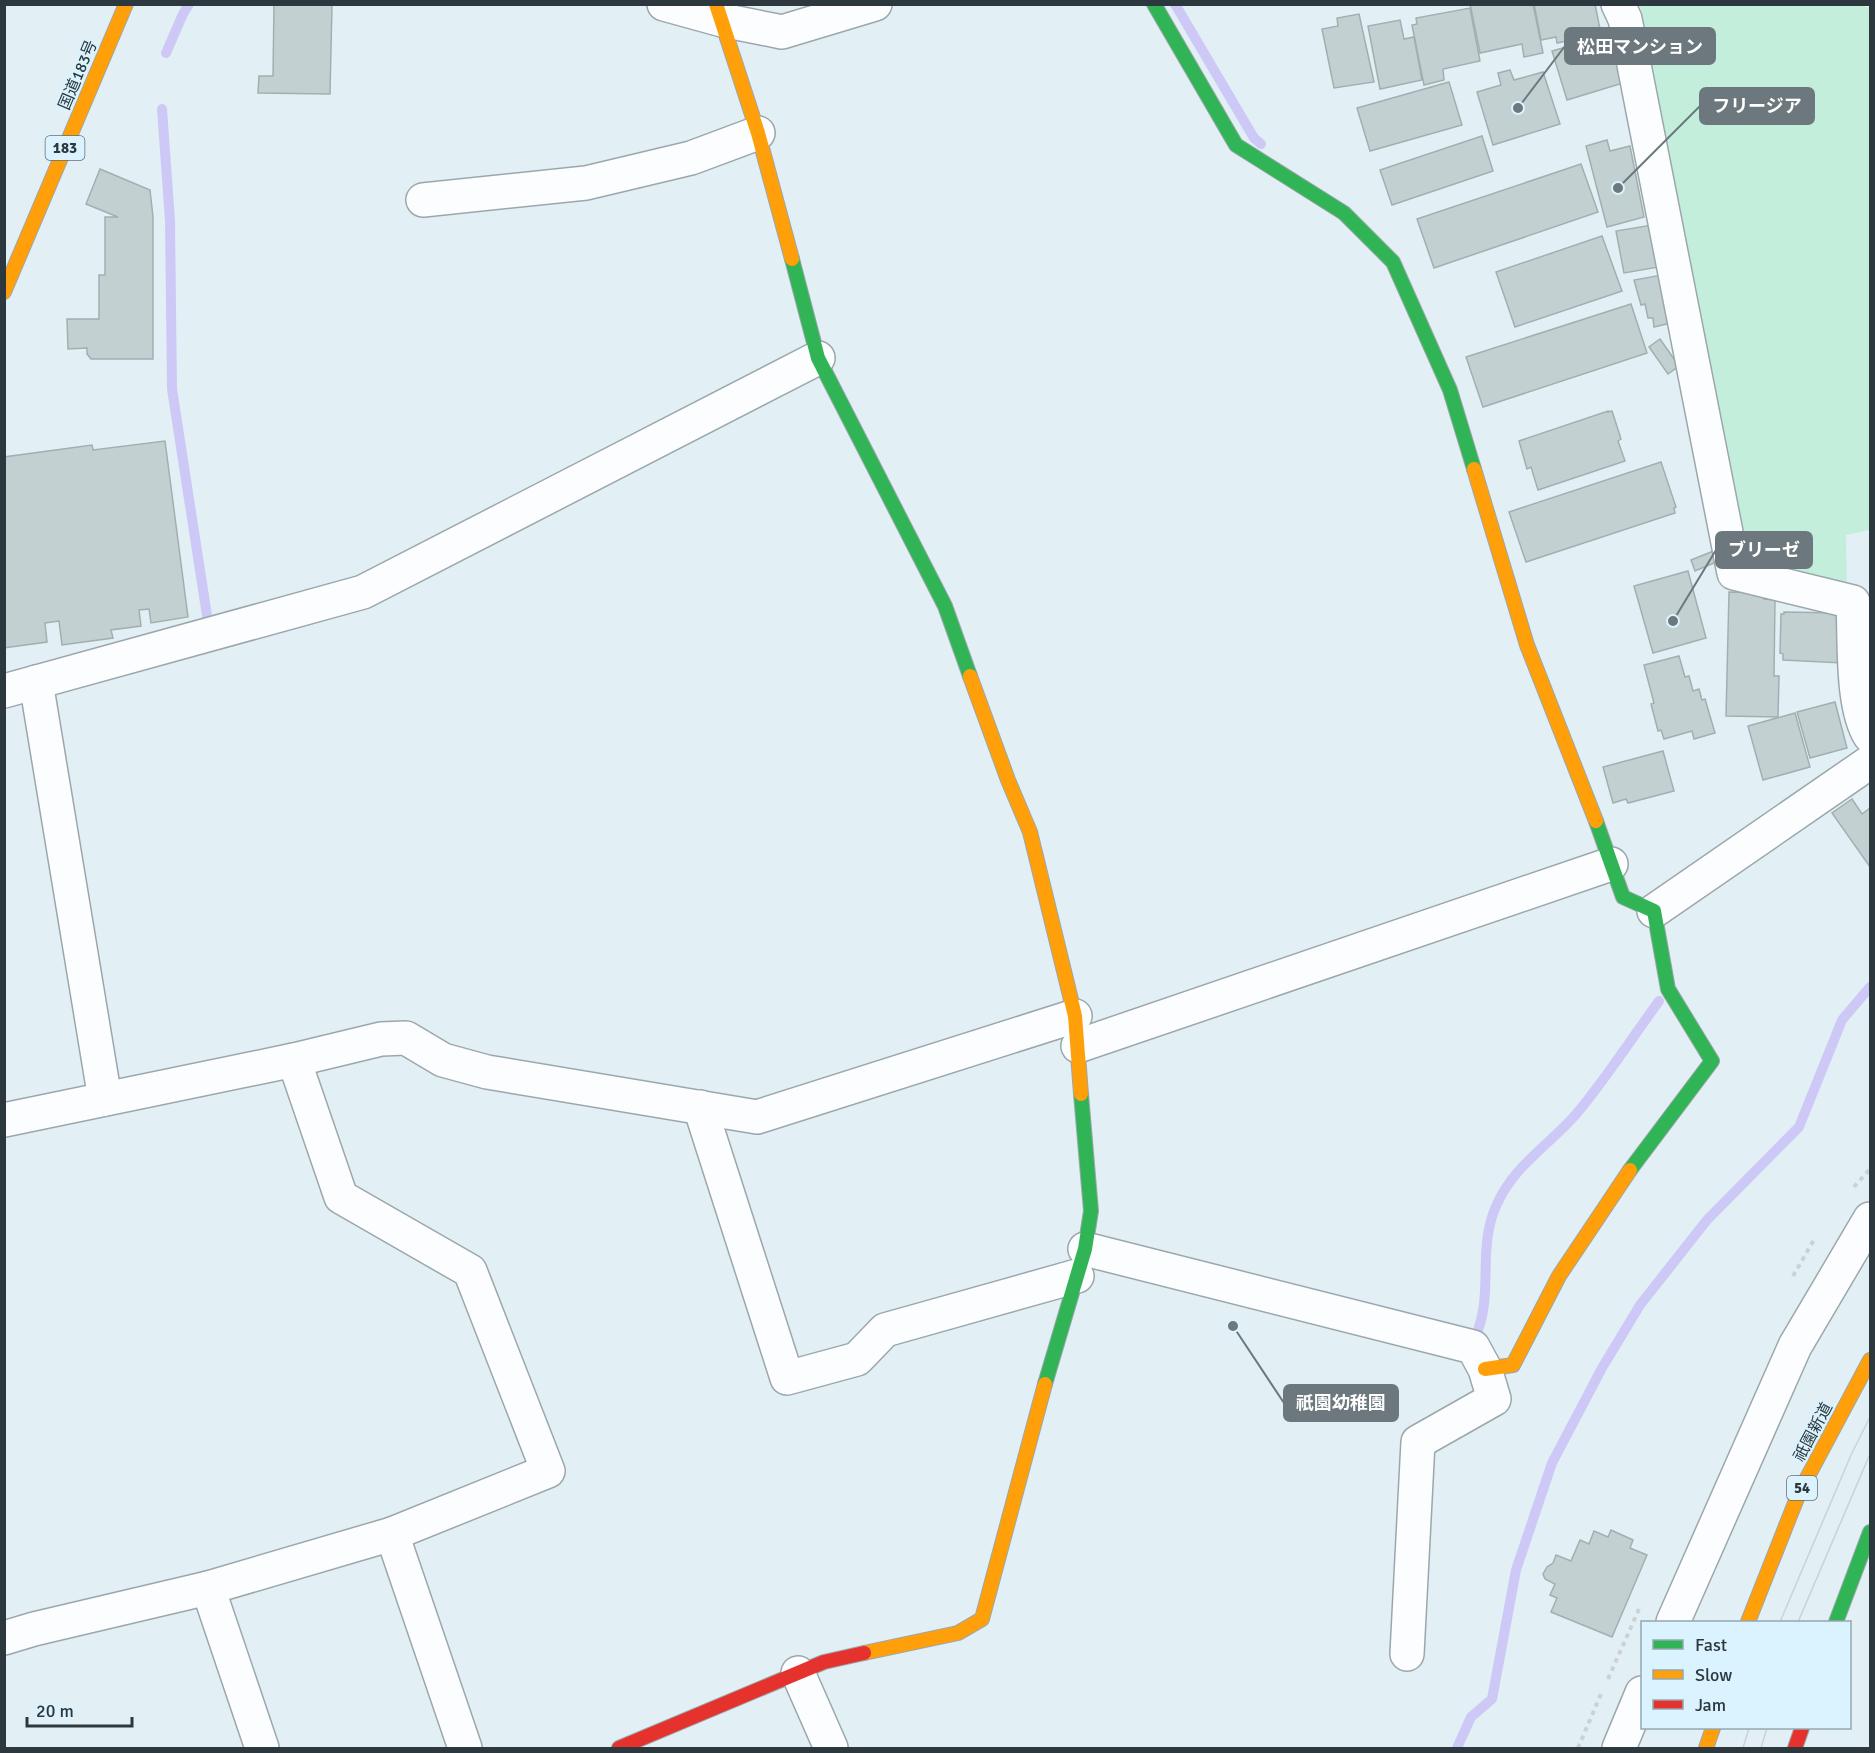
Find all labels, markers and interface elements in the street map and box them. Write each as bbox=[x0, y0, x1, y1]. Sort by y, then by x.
callout: 松田マンション bbox=[1565, 28, 1715, 64]
text: 松田マンション bbox=[1577, 36, 1703, 58]
street label: 国道183号 bbox=[54, 37, 102, 113]
callout: フリージア bbox=[1700, 88, 1814, 124]
text: フリージア bbox=[1712, 95, 1802, 117]
road number: 183 bbox=[46, 136, 84, 160]
callout: ブリーゼ bbox=[1716, 532, 1812, 568]
text: ブリーゼ bbox=[1728, 539, 1800, 561]
callout: 祇園幼稚園 bbox=[1284, 1385, 1398, 1421]
text: 祇園幼稚園 bbox=[1296, 1392, 1386, 1414]
street label: 祇園新道 bbox=[1789, 1399, 1837, 1465]
road number: 54 bbox=[1787, 1476, 1817, 1500]
legend bbox=[1641, 1621, 1851, 1729]
text: Fast bbox=[1695, 1634, 1727, 1656]
text: Slow bbox=[1695, 1664, 1732, 1686]
scale bar bbox=[27, 1690, 132, 1728]
text: Jam bbox=[1695, 1694, 1726, 1716]
text: 20 m bbox=[36, 1700, 74, 1722]

